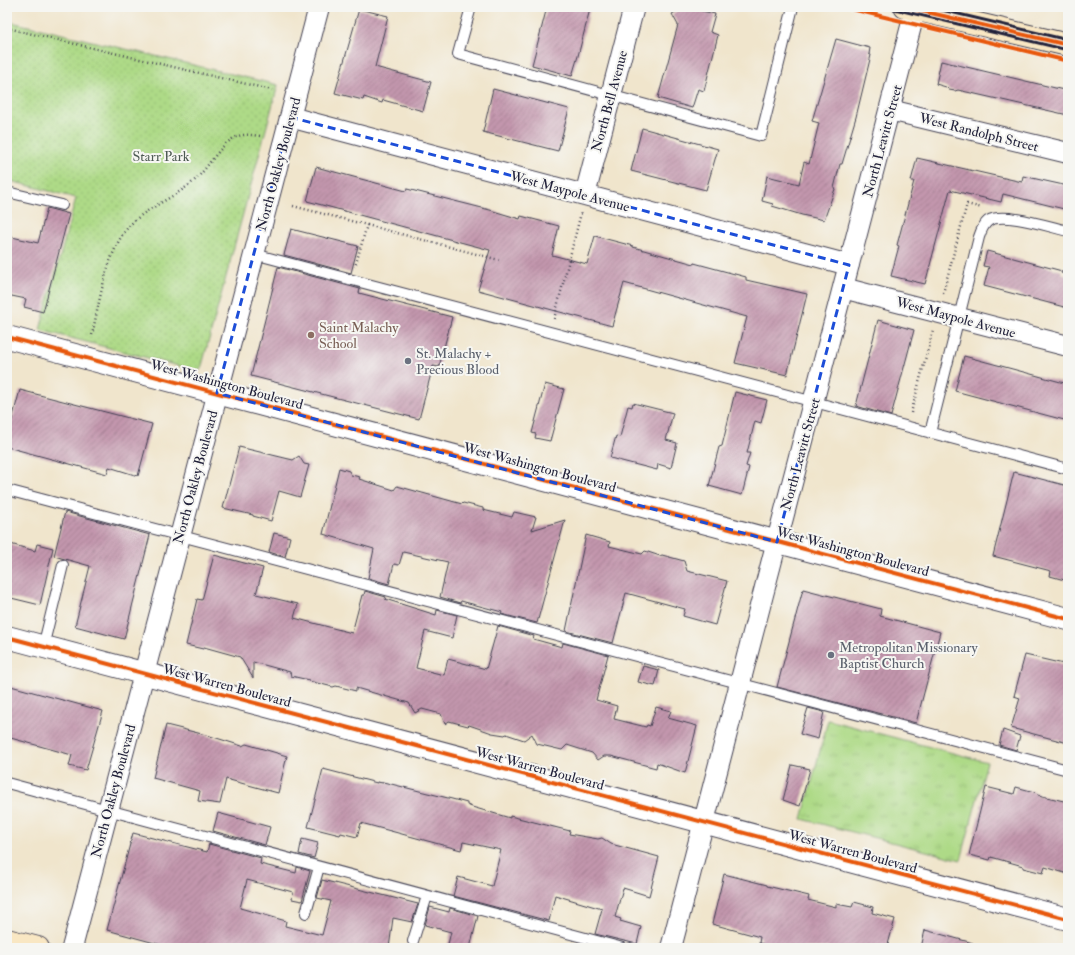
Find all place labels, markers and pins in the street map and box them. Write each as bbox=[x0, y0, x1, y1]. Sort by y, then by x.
place label: Saint Malachy School bbox=[319, 319, 399, 352]
marker: Saint Malachy School bbox=[306, 330, 316, 340]
place label: St. Malachy + Precious Blood bbox=[416, 345, 499, 378]
marker: St. Malachy + Precious Blood bbox=[403, 356, 413, 366]
place label: Metropolitan Missionary Baptist Church bbox=[839, 639, 978, 673]
marker: Metropolitan Missionary Baptist Church bbox=[826, 650, 836, 660]

